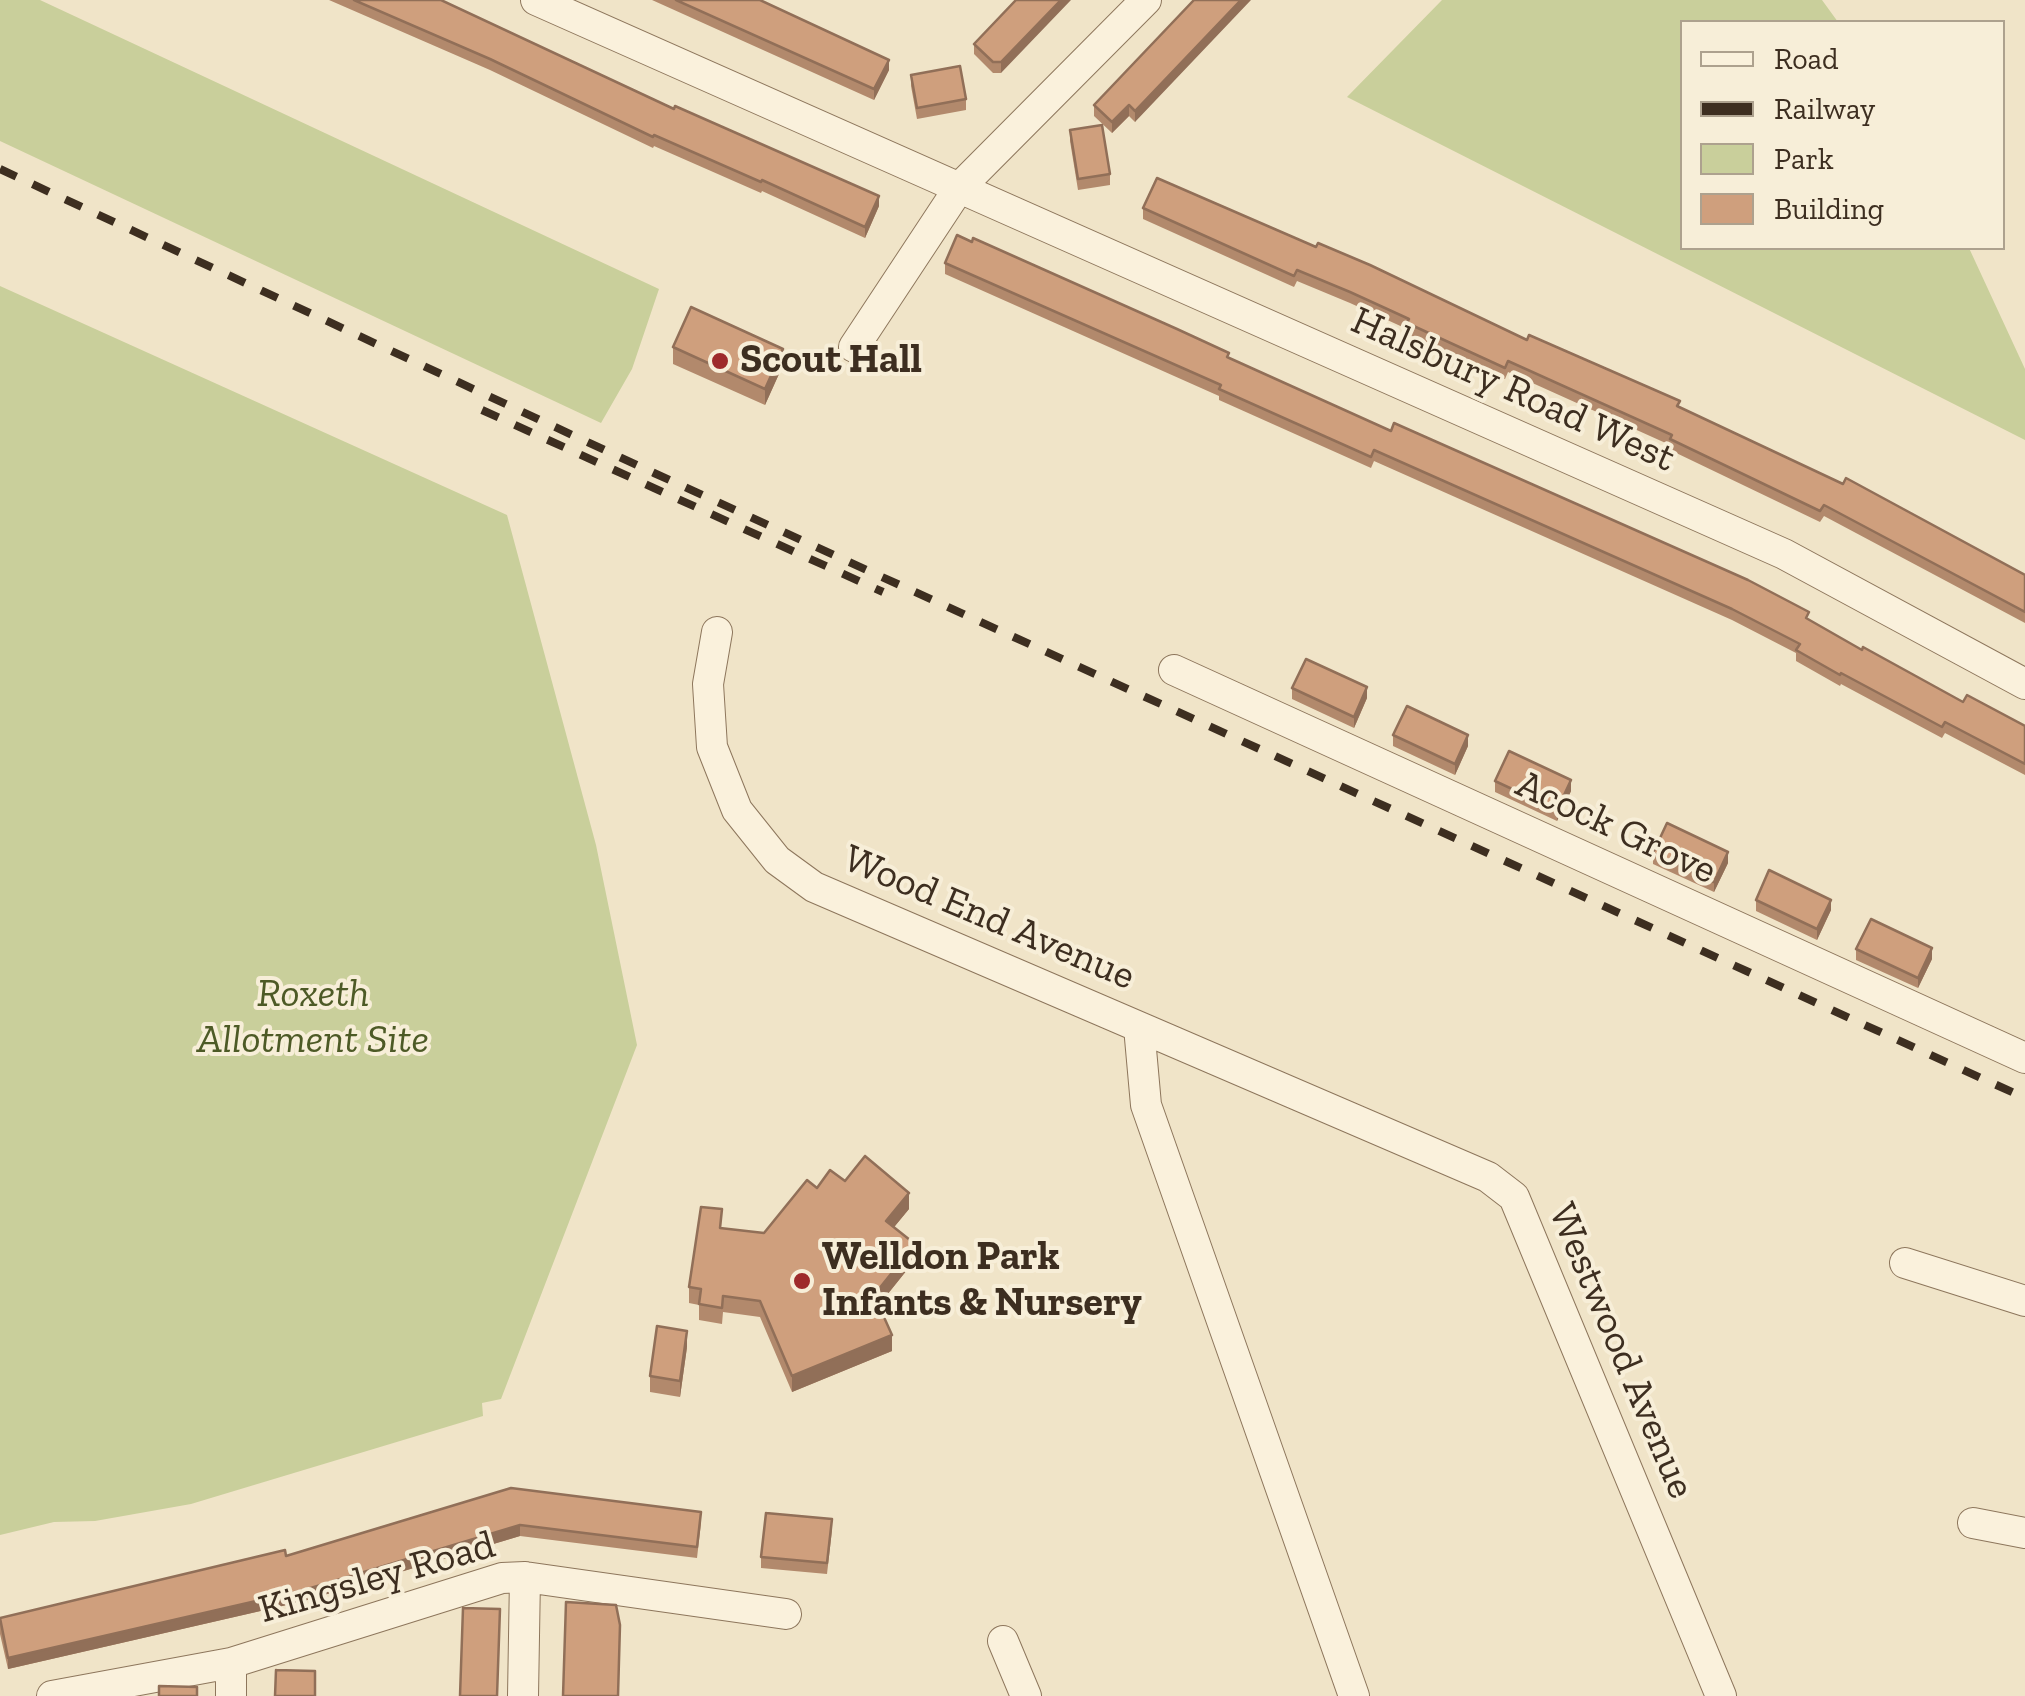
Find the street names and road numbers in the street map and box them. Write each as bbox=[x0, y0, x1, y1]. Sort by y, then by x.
street label: Halsbury Road West bbox=[1344, 297, 1682, 483]
street label: Acock Grove bbox=[1508, 761, 1724, 895]
street label: Wood End Avenue bbox=[836, 835, 1142, 1001]
street label: Westwood Avenue bbox=[1537, 1196, 1705, 1506]
street label: Kingsley Road bbox=[253, 1521, 501, 1635]

